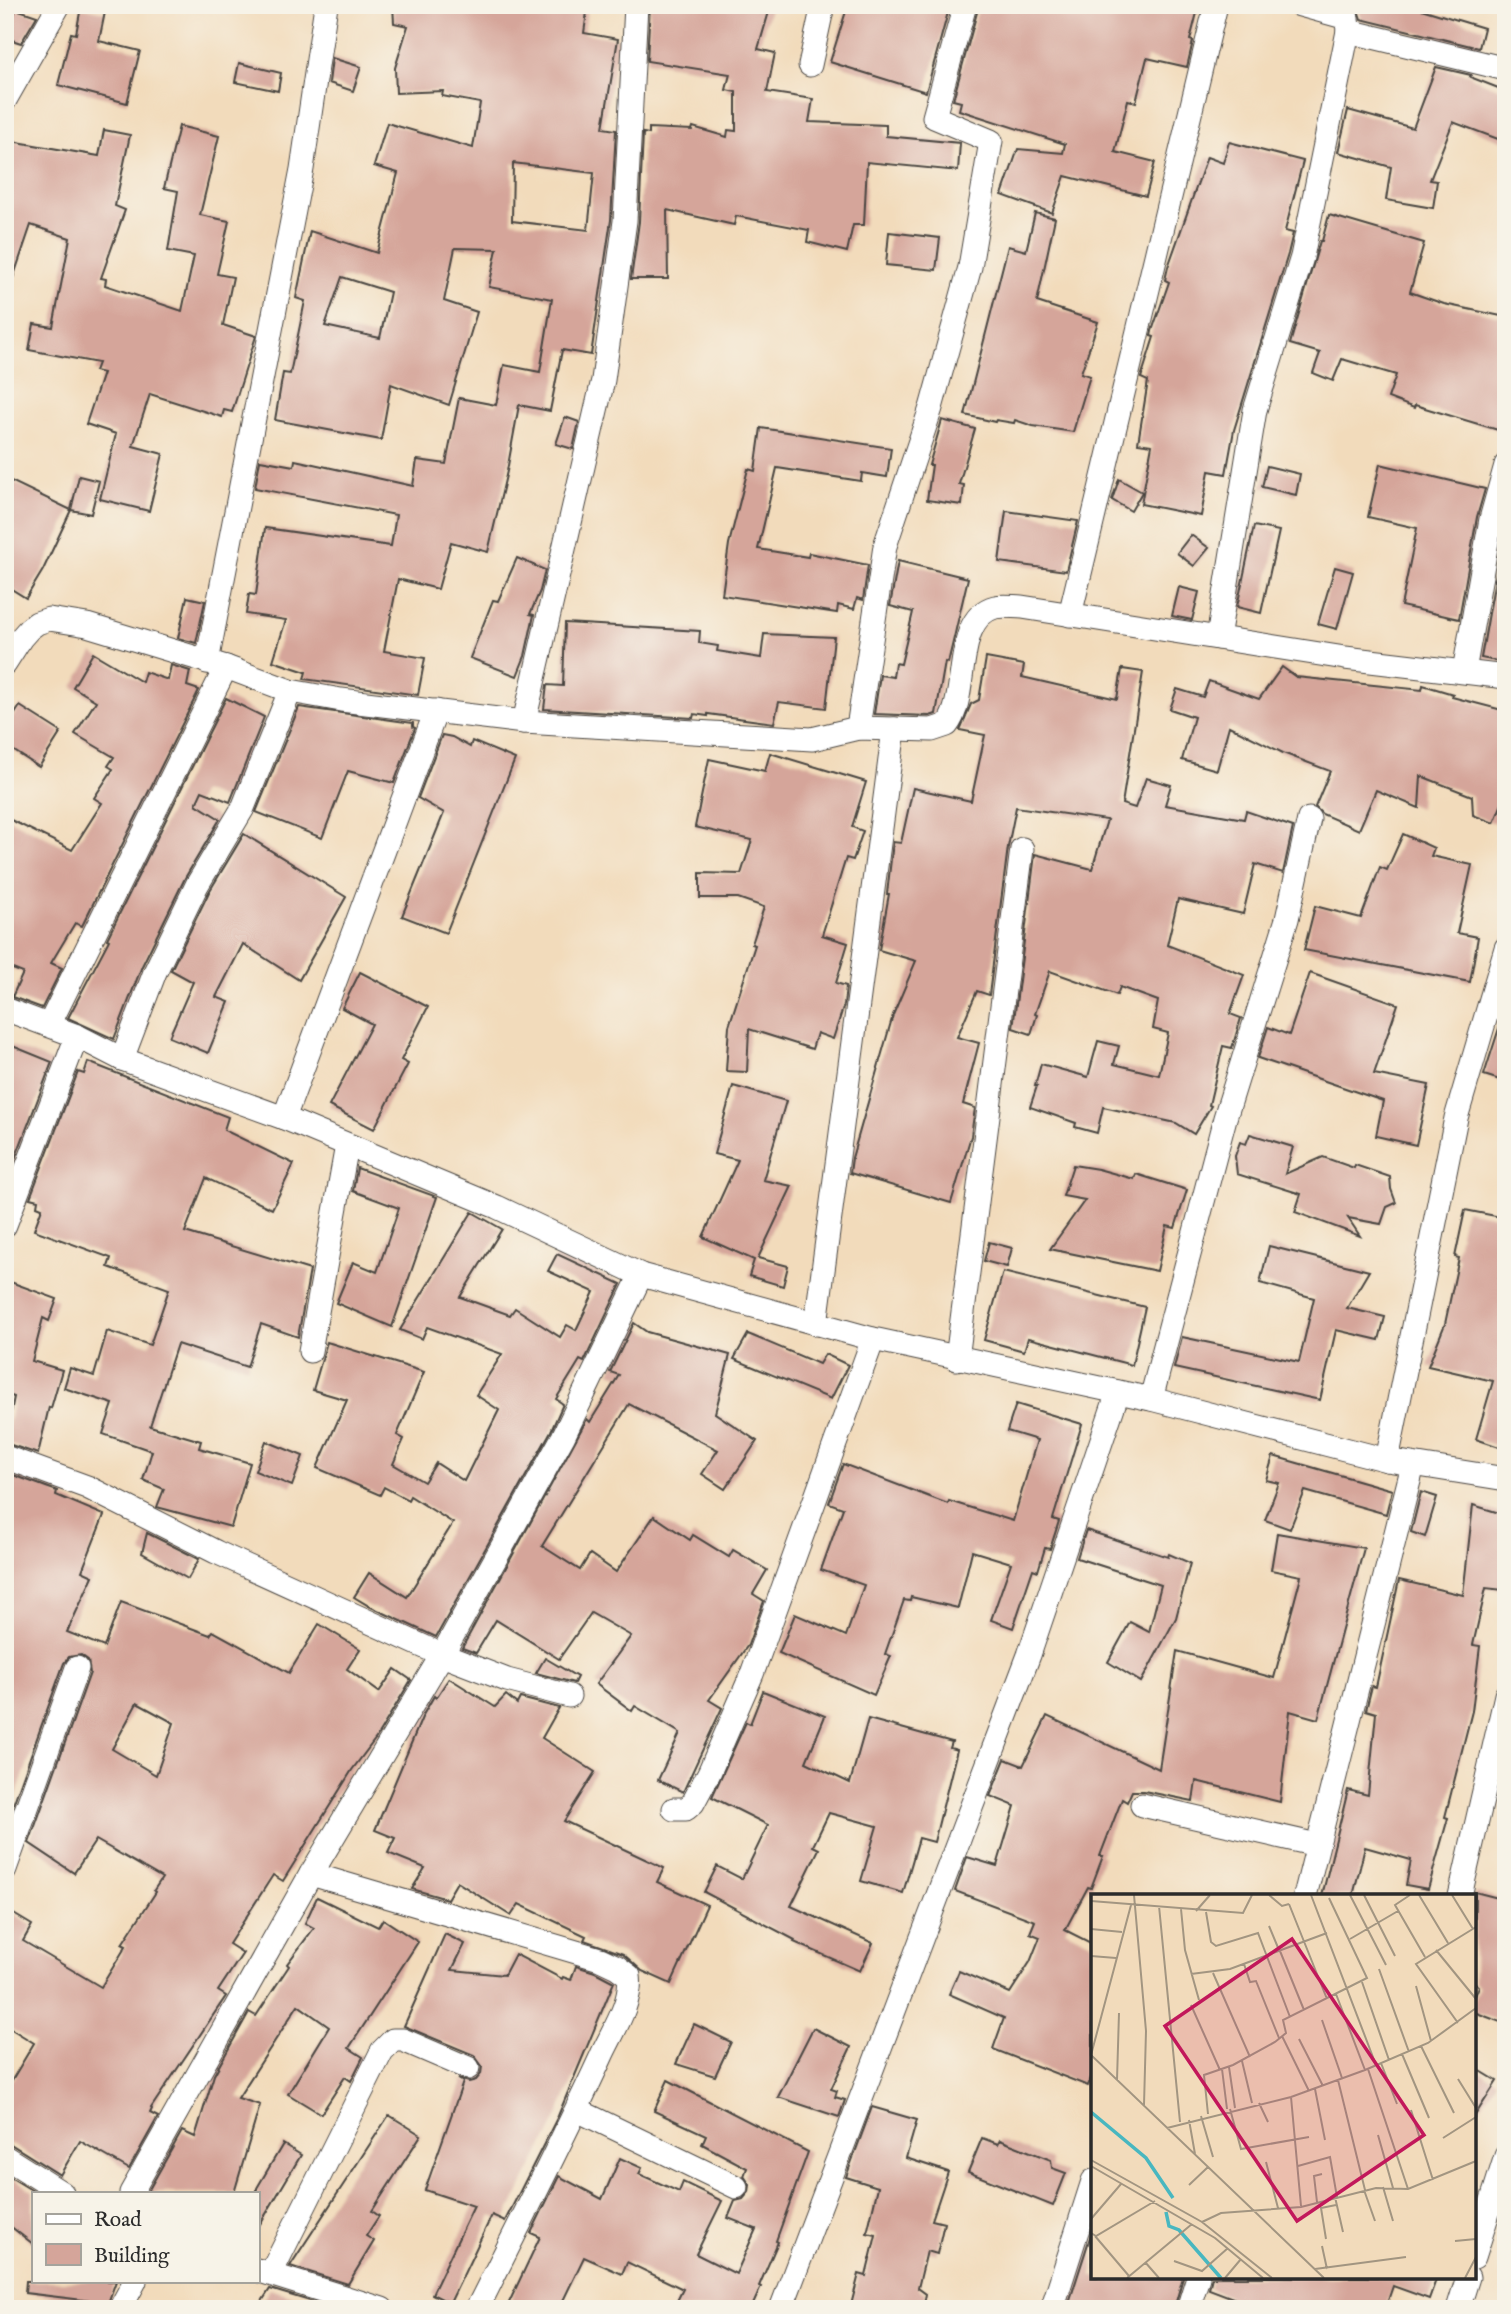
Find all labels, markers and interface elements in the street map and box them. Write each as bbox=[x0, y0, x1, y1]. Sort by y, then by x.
inset map bbox=[1091, 1894, 1476, 2279]
legend bbox=[32, 2192, 259, 2282]
text: Road bbox=[94, 2207, 142, 2234]
text: Building bbox=[94, 2243, 170, 2270]

